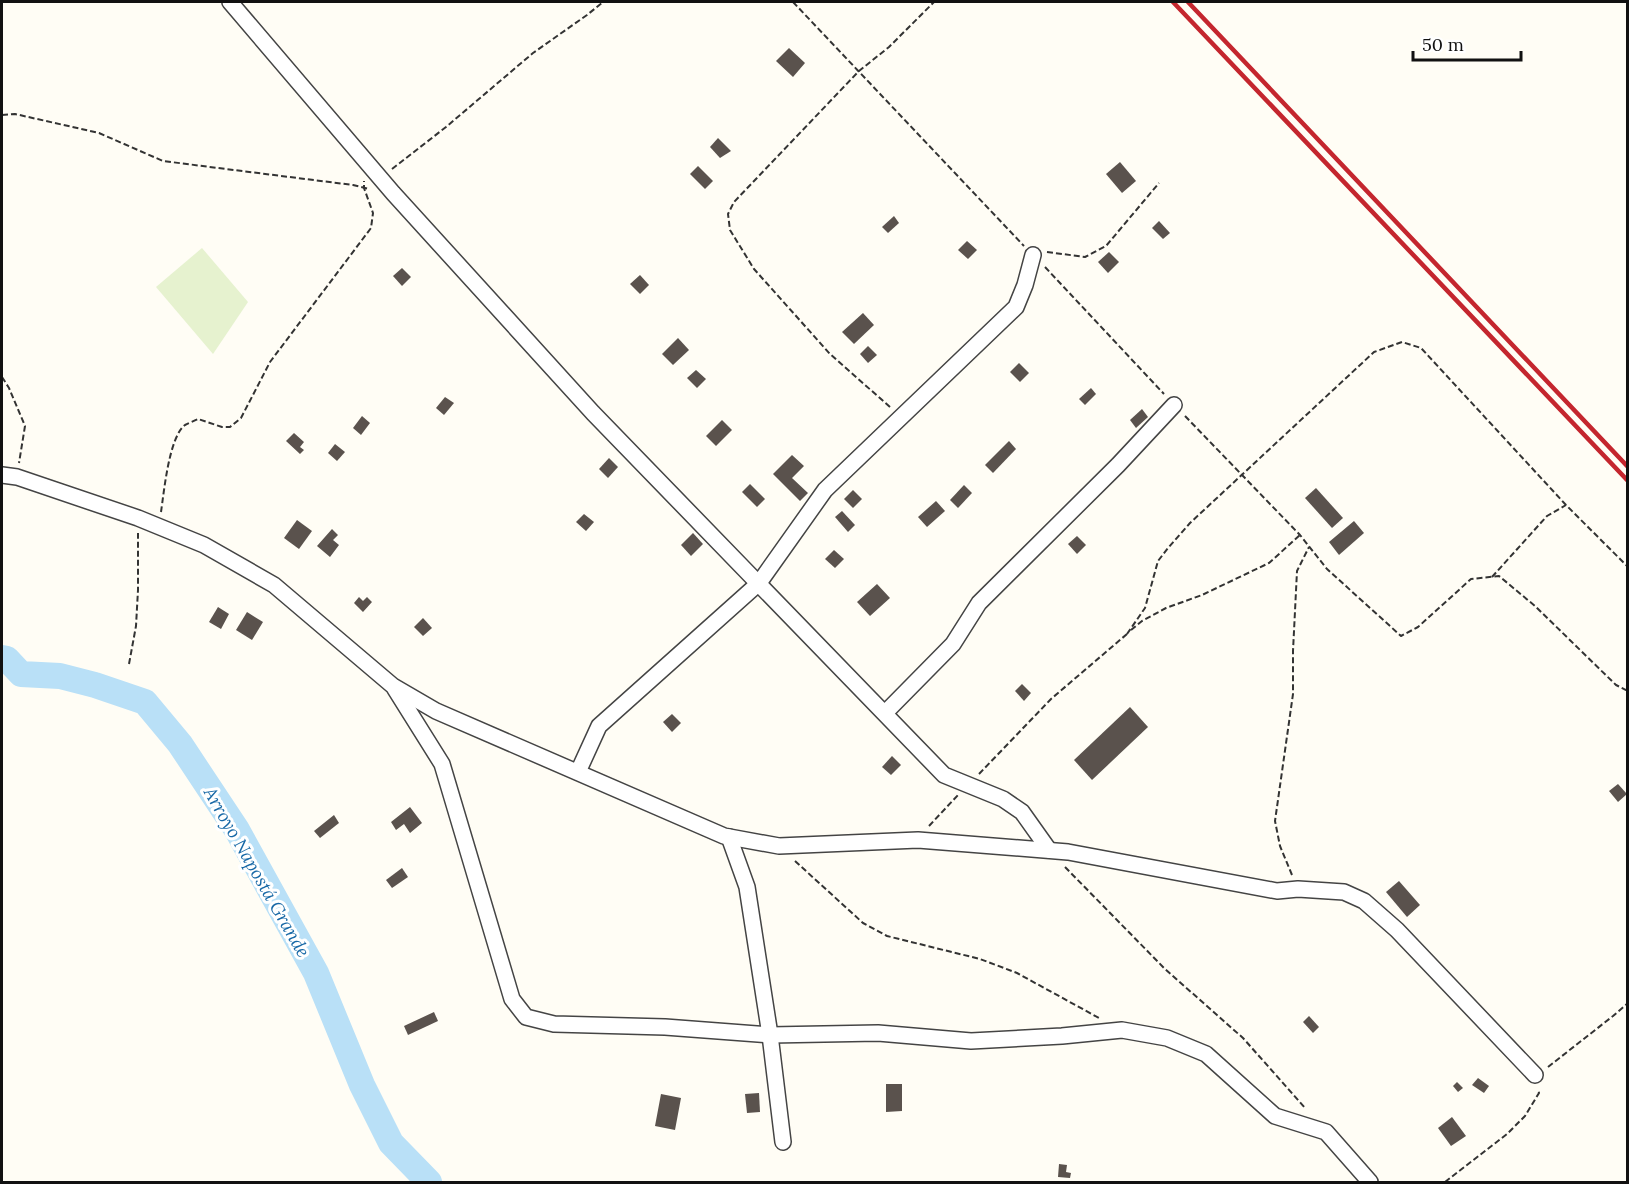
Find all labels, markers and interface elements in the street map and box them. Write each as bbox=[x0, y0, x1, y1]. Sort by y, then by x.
scale bar bbox=[1413, 24, 1521, 62]
text: 50 m bbox=[1422, 33, 1464, 56]
water label: Arroyo Napostá Grande bbox=[198, 782, 315, 961]

